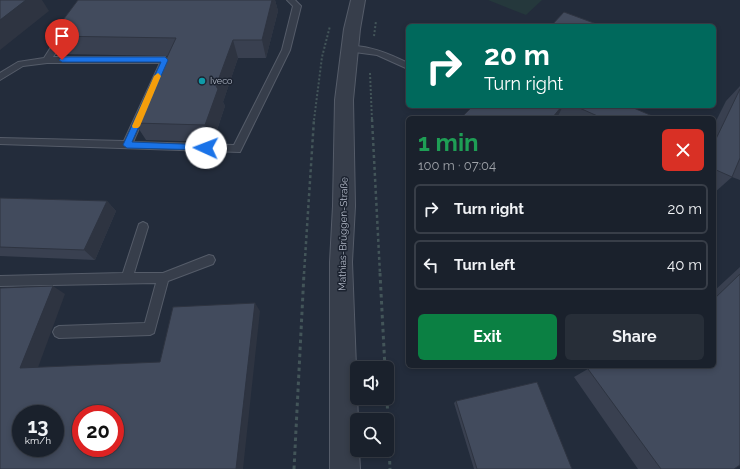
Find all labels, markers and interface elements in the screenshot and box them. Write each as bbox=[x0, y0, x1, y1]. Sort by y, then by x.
pin bbox=[45, 19, 79, 60]
icon: arrive bbox=[51, 25, 73, 47]
text: 20 m bbox=[484, 39, 550, 72]
icon: right bbox=[418, 40, 470, 92]
text: Turn right bbox=[484, 73, 563, 94]
marker: Iveco bbox=[197, 76, 207, 86]
place label: Iveco bbox=[210, 76, 232, 86]
position arrow bbox=[185, 127, 227, 169]
text: 1 min bbox=[418, 128, 479, 157]
button: close bbox=[662, 129, 704, 171]
text: 100 m · 07:04 bbox=[418, 158, 496, 173]
street label: Mathias-Brüggen-Straße bbox=[337, 177, 349, 291]
icon: right bbox=[420, 198, 442, 220]
text: Turn right bbox=[454, 200, 524, 218]
text: 20 m bbox=[667, 200, 702, 218]
icon: left bbox=[420, 254, 442, 276]
text: Turn left bbox=[454, 256, 515, 274]
text: 40 m bbox=[667, 256, 702, 274]
button: Exit bbox=[418, 314, 557, 360]
button: Share bbox=[565, 314, 704, 360]
map controls bbox=[350, 361, 394, 457]
button: sound bbox=[350, 361, 394, 405]
speed limit sign: 20 bbox=[72, 405, 124, 457]
button: search bbox=[350, 413, 394, 457]
text: 13 bbox=[27, 414, 49, 438]
text: km/h bbox=[25, 435, 51, 446]

